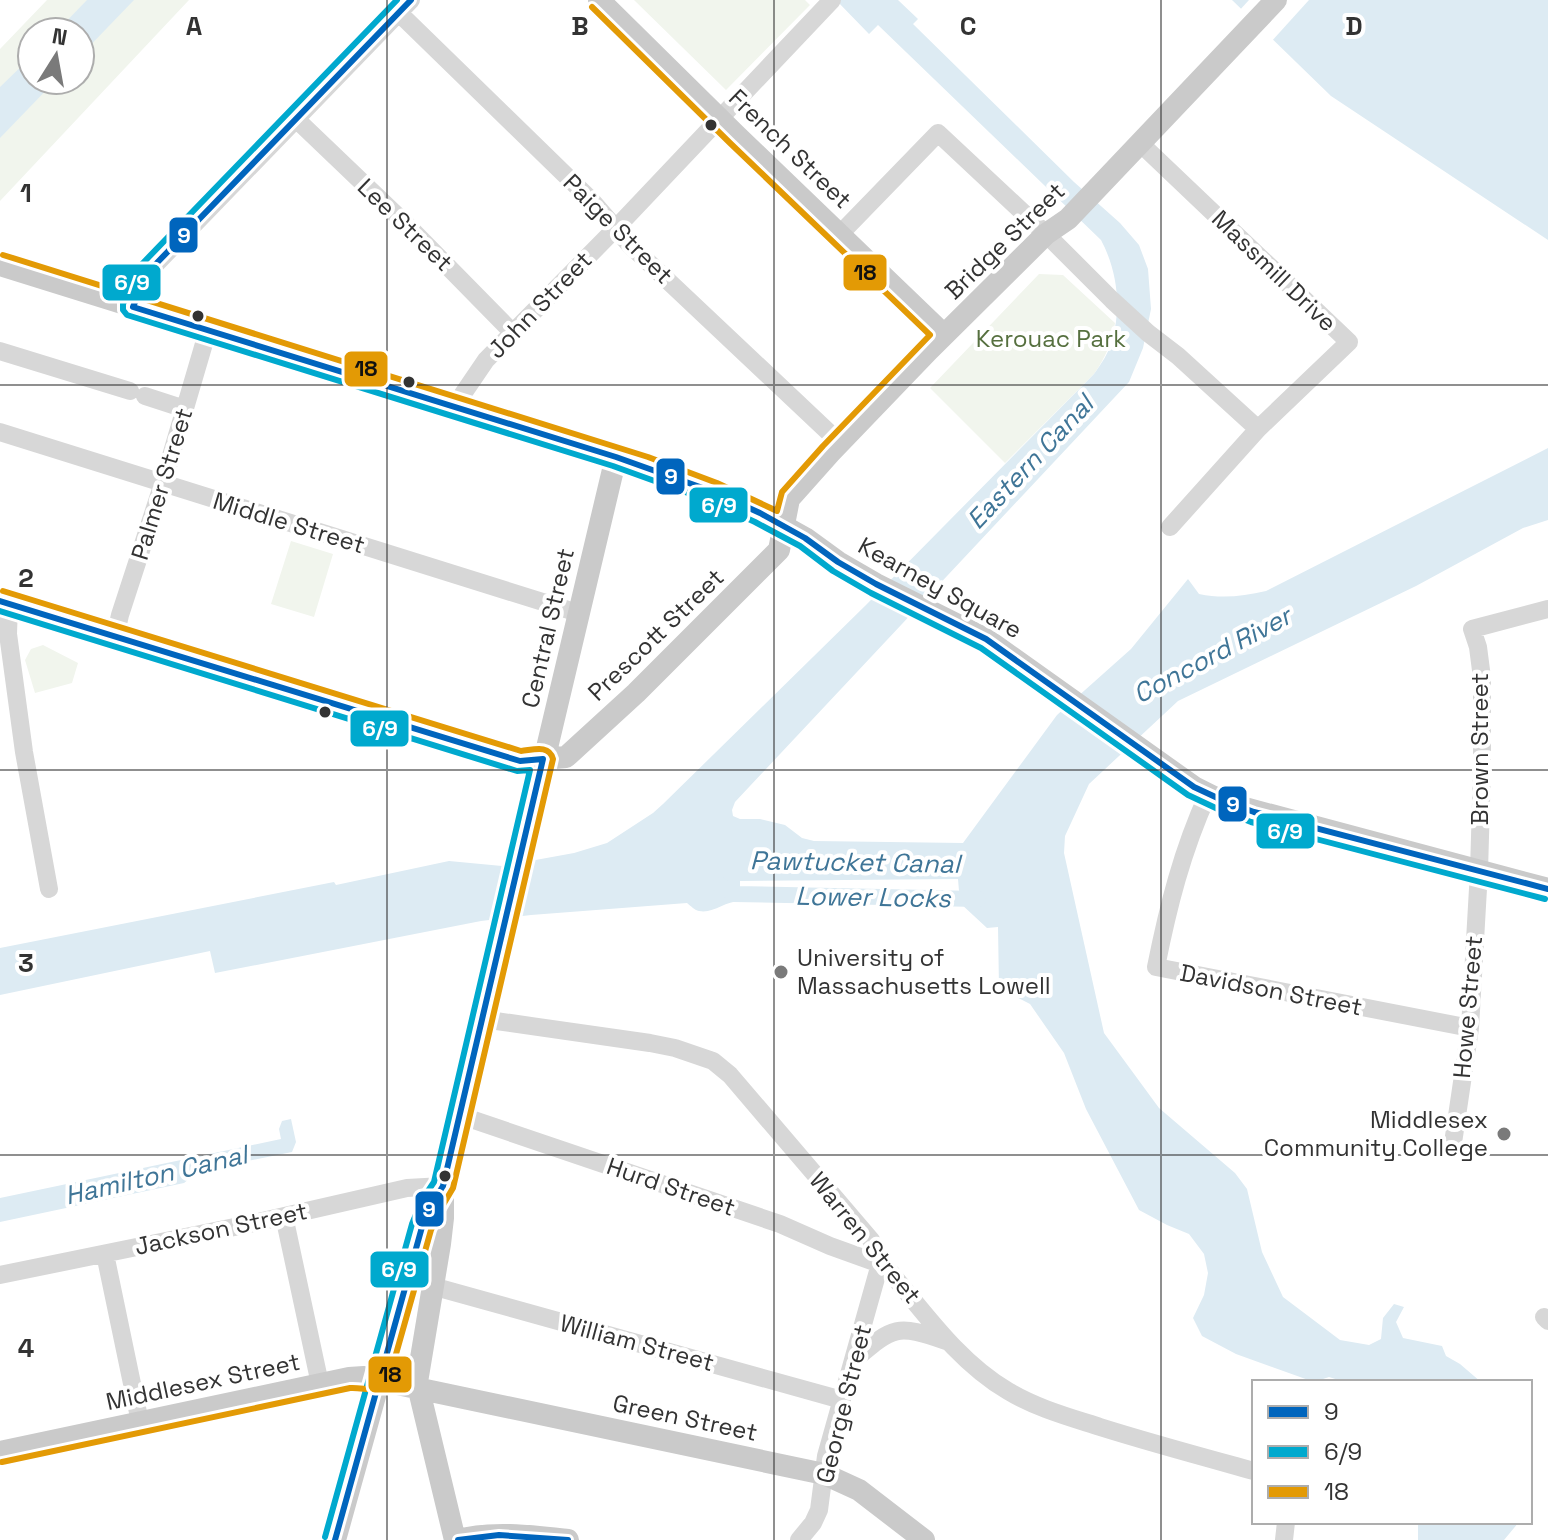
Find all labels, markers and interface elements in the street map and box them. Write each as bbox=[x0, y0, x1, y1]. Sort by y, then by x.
text: A bbox=[186, 9, 203, 43]
text: B bbox=[571, 9, 589, 43]
text: C bbox=[960, 9, 976, 43]
text: D bbox=[1345, 9, 1363, 43]
north arrow bbox=[16, 16, 96, 96]
text: N bbox=[50, 21, 70, 52]
street label: French Street bbox=[722, 82, 858, 215]
unlabelled marker bbox=[703, 117, 719, 133]
street label: Paige Street bbox=[557, 167, 680, 290]
street label: Lee Street bbox=[351, 171, 460, 278]
text: 1 bbox=[20, 176, 32, 210]
street label: Bridge Street bbox=[938, 176, 1071, 306]
street label: Massmill Drive bbox=[1205, 203, 1343, 338]
line badge: 9 bbox=[168, 216, 199, 254]
text: 9 bbox=[177, 221, 191, 249]
street label: John Street bbox=[481, 244, 599, 365]
line badge: 18 bbox=[842, 253, 888, 292]
text: 18 bbox=[853, 258, 877, 286]
line badge: 6/9 bbox=[101, 263, 162, 302]
text: 6/9 bbox=[114, 268, 150, 296]
unlabelled marker bbox=[190, 308, 206, 324]
park label: Kerouac Park bbox=[976, 323, 1126, 354]
line badge: 18 bbox=[343, 350, 389, 388]
text: 18 bbox=[354, 354, 378, 382]
unlabelled marker bbox=[401, 374, 417, 390]
water label: Eastern Canal bbox=[959, 386, 1103, 536]
street label: Palmer Street bbox=[124, 404, 199, 564]
line badge: 9 bbox=[655, 457, 686, 496]
text: 9 bbox=[664, 462, 678, 490]
street label: Middle Street bbox=[209, 485, 369, 560]
line badge: 6/9 bbox=[688, 486, 749, 524]
text: 6/9 bbox=[701, 491, 737, 519]
street label: Kearney Square bbox=[853, 530, 1028, 645]
street label: Central Street bbox=[514, 545, 581, 711]
text: 2 bbox=[18, 561, 34, 595]
street label: Prescott Street bbox=[581, 562, 730, 707]
water label: Concord River bbox=[1127, 598, 1300, 711]
street label: Brown Street bbox=[1464, 673, 1495, 825]
unlabelled marker bbox=[317, 704, 333, 720]
line badge: 6/9 bbox=[349, 709, 410, 748]
text: 6/9 bbox=[362, 714, 398, 742]
line badge: 9 bbox=[1217, 785, 1248, 823]
text: 9 bbox=[1226, 790, 1240, 818]
line badge: 6/9 bbox=[1255, 812, 1316, 850]
text: 6/9 bbox=[1267, 817, 1303, 845]
water label: Pawtucket Canal bbox=[750, 843, 963, 881]
water label: Lower Locks bbox=[795, 879, 952, 915]
street label: Howe Street bbox=[1446, 934, 1489, 1080]
place label: University of Massachusetts Lowell bbox=[797, 942, 1051, 1001]
text: 3 bbox=[18, 946, 34, 980]
street label: Davidson Street bbox=[1177, 957, 1365, 1022]
marker: University of Massachusetts Lowell bbox=[772, 963, 790, 981]
place label: Middlesex Community College bbox=[1264, 1104, 1488, 1163]
marker: Middlesex Community College bbox=[1495, 1125, 1513, 1143]
water label: Hamilton Canal bbox=[61, 1137, 253, 1213]
street label: Hurd Street bbox=[603, 1150, 740, 1223]
street label: Warren Street bbox=[803, 1166, 928, 1310]
unlabelled marker bbox=[437, 1168, 453, 1184]
line badge: 9 bbox=[414, 1190, 445, 1228]
street label: Jackson Street bbox=[132, 1195, 310, 1262]
text: 9 bbox=[422, 1195, 436, 1223]
line badge: 6/9 bbox=[369, 1250, 430, 1289]
text: 6/9 bbox=[381, 1255, 417, 1283]
street label: William Street bbox=[557, 1307, 718, 1378]
street label: George Street bbox=[809, 1321, 878, 1487]
text: 4 bbox=[18, 1331, 34, 1365]
street label: Middlesex Street bbox=[103, 1346, 303, 1417]
line badge: 18 bbox=[367, 1355, 413, 1394]
text: 18 bbox=[378, 1360, 402, 1388]
legend bbox=[1252, 1380, 1532, 1524]
street label: Green Street bbox=[610, 1387, 760, 1448]
text: 9 bbox=[1324, 1396, 1339, 1427]
text: 6/9 bbox=[1324, 1436, 1362, 1467]
text: 18 bbox=[1324, 1476, 1349, 1507]

